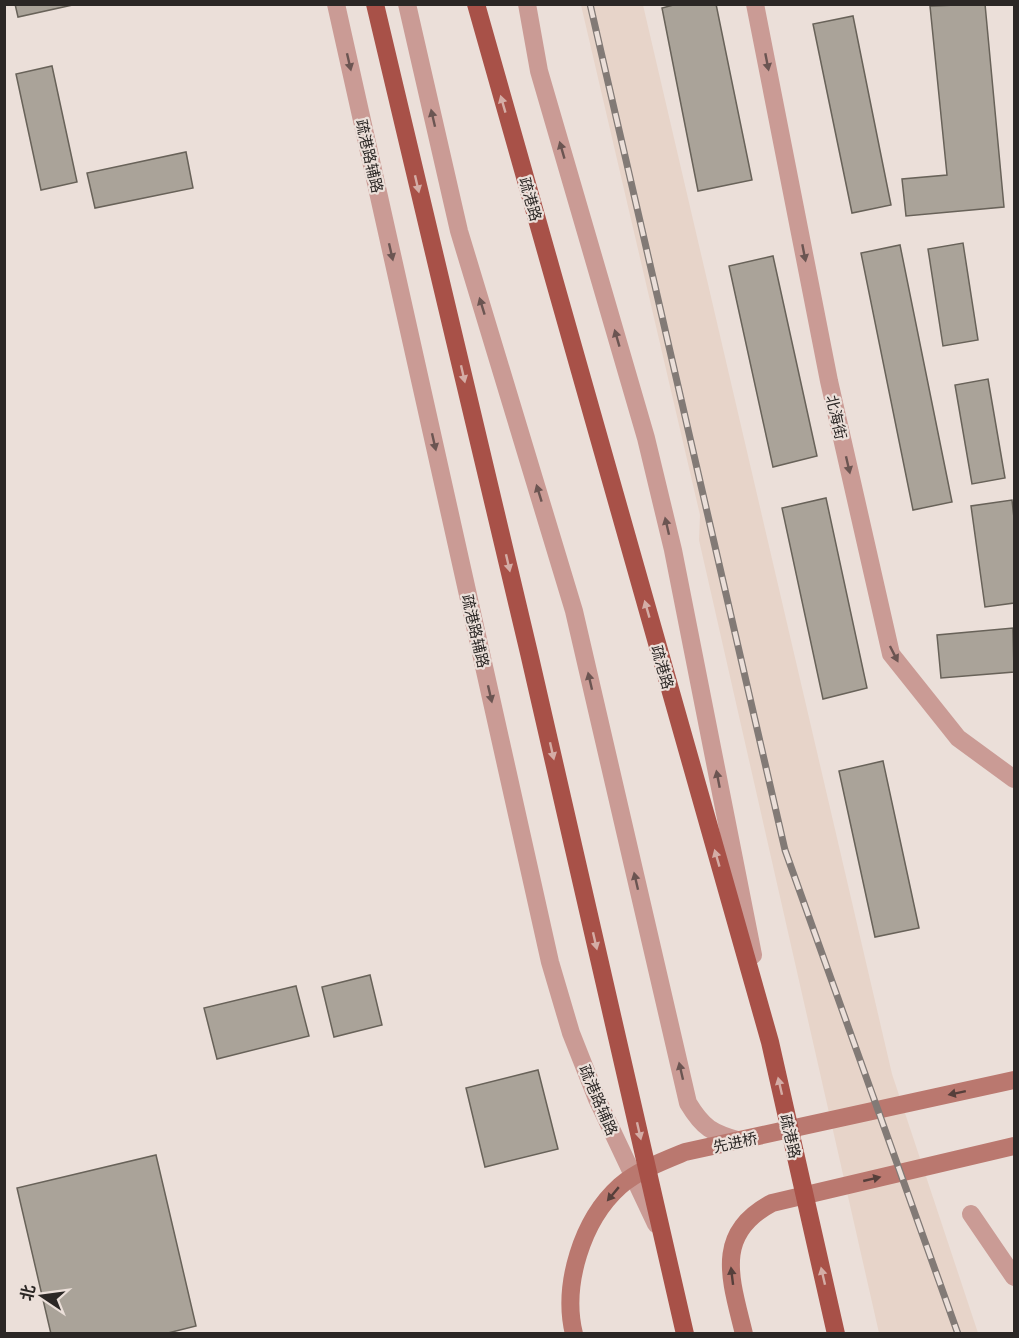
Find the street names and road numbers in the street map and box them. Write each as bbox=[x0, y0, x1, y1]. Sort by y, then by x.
street label: 疏港路辅路 bbox=[352, 117, 388, 195]
street label: 疏港路 bbox=[515, 175, 547, 223]
street label: 北海街 bbox=[822, 393, 852, 441]
street label: 疏港路辅路 bbox=[458, 592, 494, 670]
street label: 疏港路 bbox=[647, 643, 679, 691]
street label: 疏港路辅路 bbox=[575, 1062, 623, 1138]
street label: 疏港路 bbox=[776, 1112, 806, 1160]
street label: 先进桥 bbox=[711, 1128, 759, 1156]

